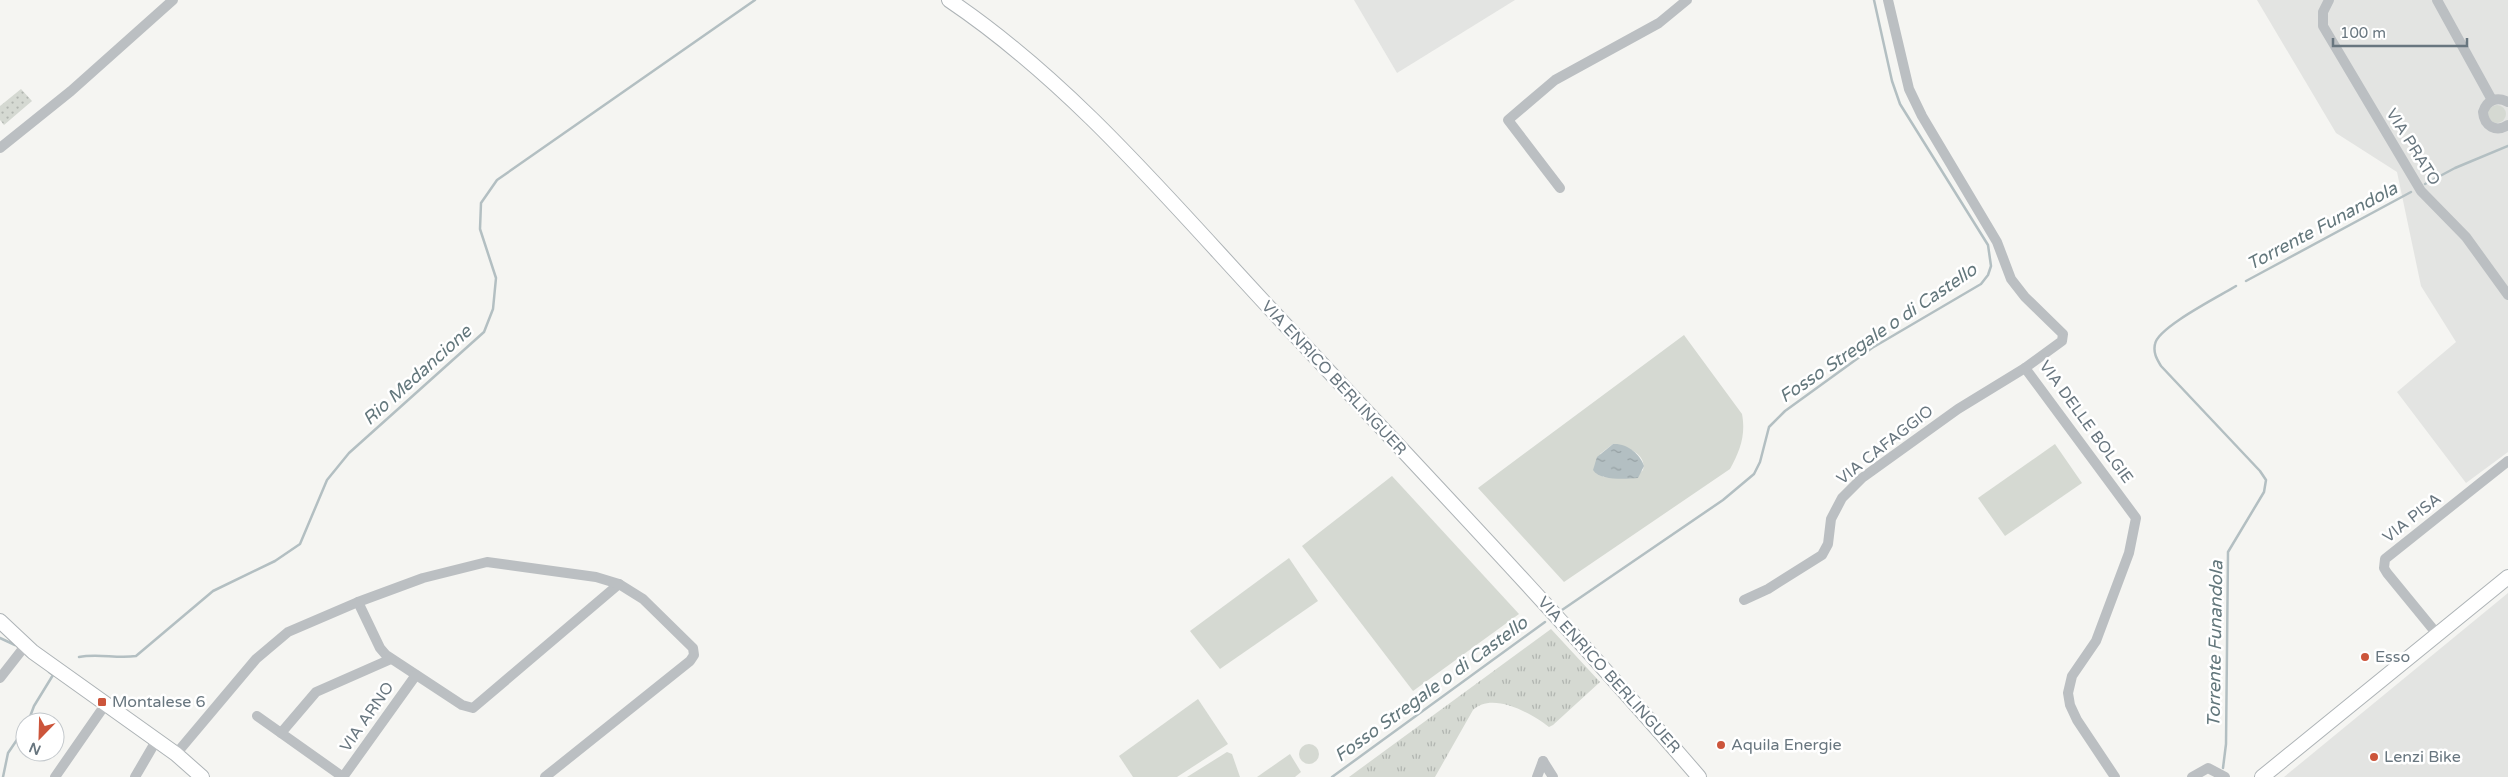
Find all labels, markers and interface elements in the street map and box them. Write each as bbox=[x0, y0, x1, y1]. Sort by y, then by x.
scale bar bbox=[2333, 15, 2467, 47]
text: 100 m bbox=[2340, 24, 2386, 42]
street label: VIA PRATO bbox=[2381, 105, 2445, 189]
water label: Torrente Funandola bbox=[2243, 177, 2402, 275]
water label: Fosso Stregale o di Castello bbox=[1775, 258, 1982, 407]
street label: VIA ENRICO BERLINGUER bbox=[1257, 297, 1411, 459]
water label: Rio Medancione bbox=[358, 320, 477, 430]
street label: VIA DELLE BOLGIE bbox=[2035, 357, 2137, 487]
street label: VIA CAFAGGIO bbox=[1833, 401, 1937, 489]
street label: VIA PISA bbox=[2379, 489, 2445, 547]
water label: Torrente Funandola bbox=[2203, 559, 2227, 728]
street label: VIA ENRICO BERLINGUER bbox=[1533, 593, 1685, 757]
water label: Fosso Stregale o di Castello bbox=[1330, 611, 1533, 767]
place label: Esso bbox=[2375, 647, 2410, 667]
marker: Esso bbox=[2359, 651, 2371, 663]
street label: VIA ARNO bbox=[336, 678, 398, 756]
place label: Montalese 6 bbox=[112, 692, 206, 712]
marker: Montalese 6 bbox=[96, 696, 108, 708]
north arrow bbox=[15, 712, 65, 762]
place label: Aquila Energie bbox=[1731, 735, 1842, 755]
text: N bbox=[27, 738, 44, 759]
marker: Aquila Energie bbox=[1715, 739, 1727, 751]
place label: Lenzi Bike bbox=[2384, 747, 2461, 767]
marker: Lenzi Bike bbox=[2368, 751, 2380, 763]

